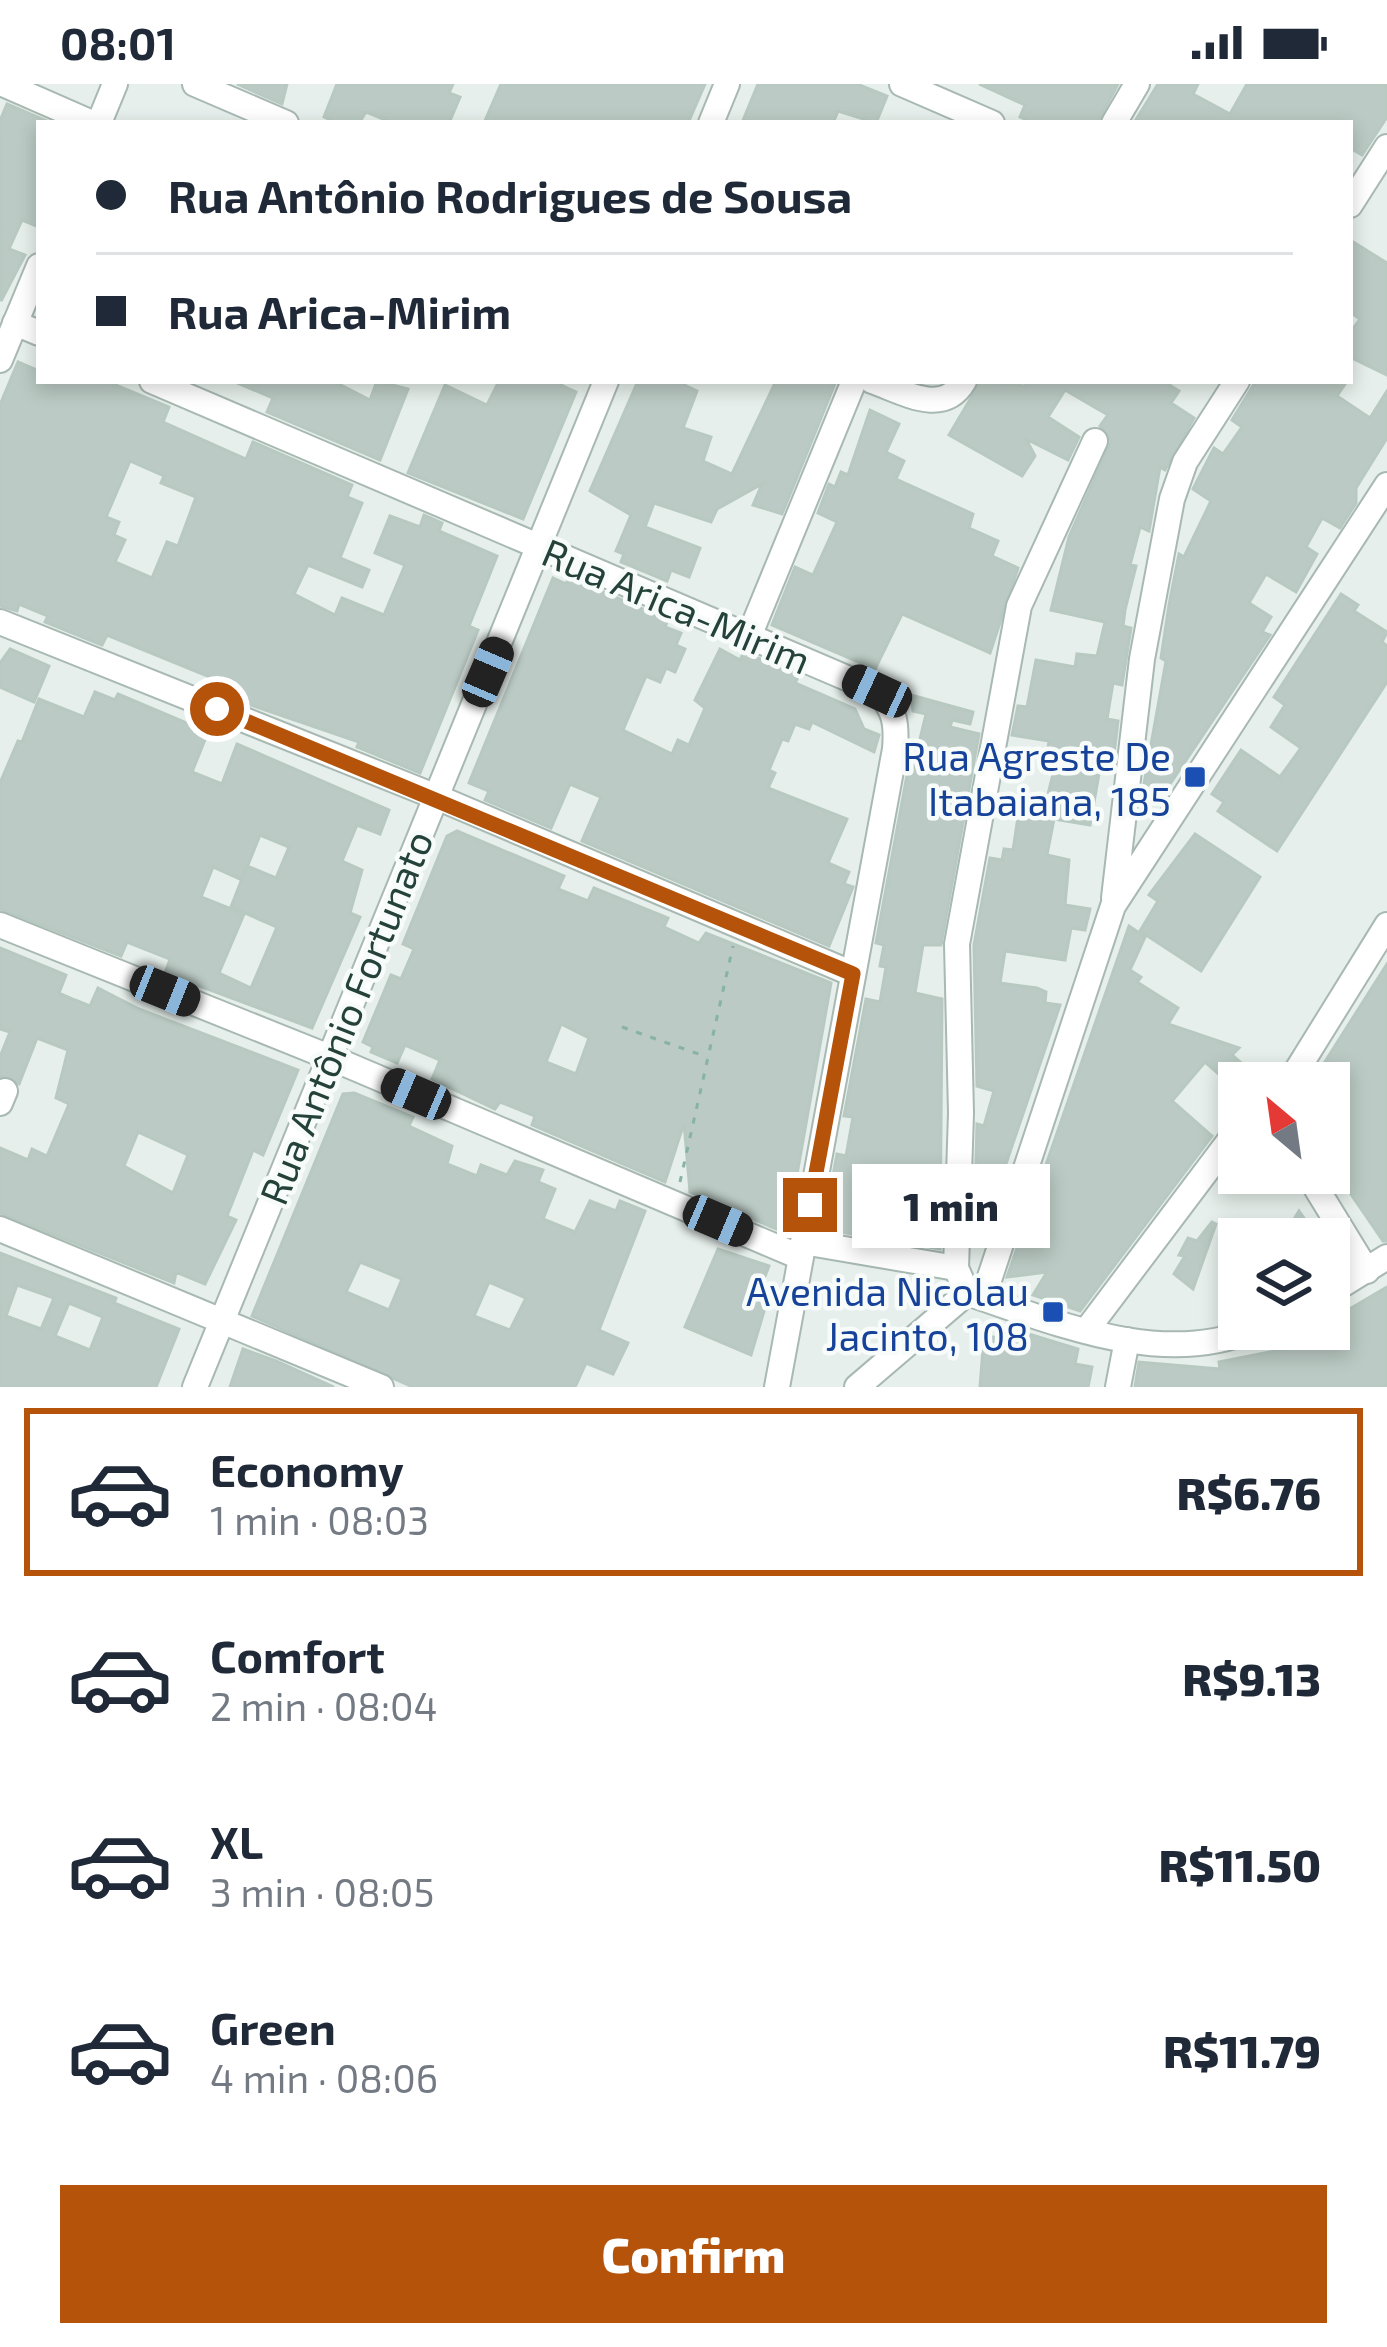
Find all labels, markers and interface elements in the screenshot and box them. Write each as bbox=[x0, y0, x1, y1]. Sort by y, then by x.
text: 08:01 bbox=[60, 15, 176, 69]
text: Rua Antônio Rodrigues de Sousa bbox=[168, 168, 852, 222]
text: Rua Arica-Mirim bbox=[168, 284, 511, 338]
street label: Rua Arica-Mirim bbox=[536, 527, 818, 683]
car bbox=[457, 632, 519, 712]
car bbox=[837, 659, 917, 723]
route start bbox=[190, 682, 244, 736]
place label: Rua Agreste De Itabaiana, 185 bbox=[902, 732, 1171, 824]
marker: Rua Agreste De Itabaiana, 185 bbox=[1182, 764, 1208, 790]
street label: Rua Antônio Fortunato bbox=[248, 823, 442, 1211]
car bbox=[125, 961, 205, 1021]
north arrow bbox=[1218, 1062, 1350, 1194]
map controls bbox=[1218, 1062, 1350, 1350]
car bbox=[376, 1063, 456, 1125]
callout: 1 min bbox=[852, 1163, 1050, 1247]
route end bbox=[783, 1178, 837, 1232]
text: 1 min bbox=[903, 1182, 999, 1229]
car bbox=[678, 1190, 758, 1252]
button: layers bbox=[1218, 1218, 1350, 1350]
place label: Avenida Nicolau Jacinto, 108 bbox=[746, 1267, 1029, 1359]
marker: Avenida Nicolau Jacinto, 108 bbox=[1040, 1299, 1066, 1325]
icon: car bbox=[66, 1438, 174, 1546]
text: Economy bbox=[210, 1442, 404, 1496]
text: R$6.76 bbox=[1177, 1465, 1321, 1519]
text: 1 min · 08:03 bbox=[210, 1496, 429, 1543]
icon: car bbox=[66, 1624, 174, 1732]
text: Comfort bbox=[210, 1628, 385, 1682]
text: R$9.13 bbox=[1182, 1651, 1321, 1705]
text: 2 min · 08:04 bbox=[210, 1682, 438, 1729]
icon: car bbox=[66, 1810, 174, 1918]
text: XL bbox=[210, 1814, 263, 1868]
text: R$11.50 bbox=[1158, 1837, 1321, 1891]
text: 3 min · 08:05 bbox=[210, 1868, 434, 1915]
icon: car bbox=[66, 1996, 174, 2104]
text: Green bbox=[210, 2000, 336, 2054]
text: R$11.79 bbox=[1163, 2023, 1321, 2077]
text: 4 min · 08:06 bbox=[210, 2054, 438, 2101]
button: Confirm bbox=[60, 2185, 1327, 2323]

